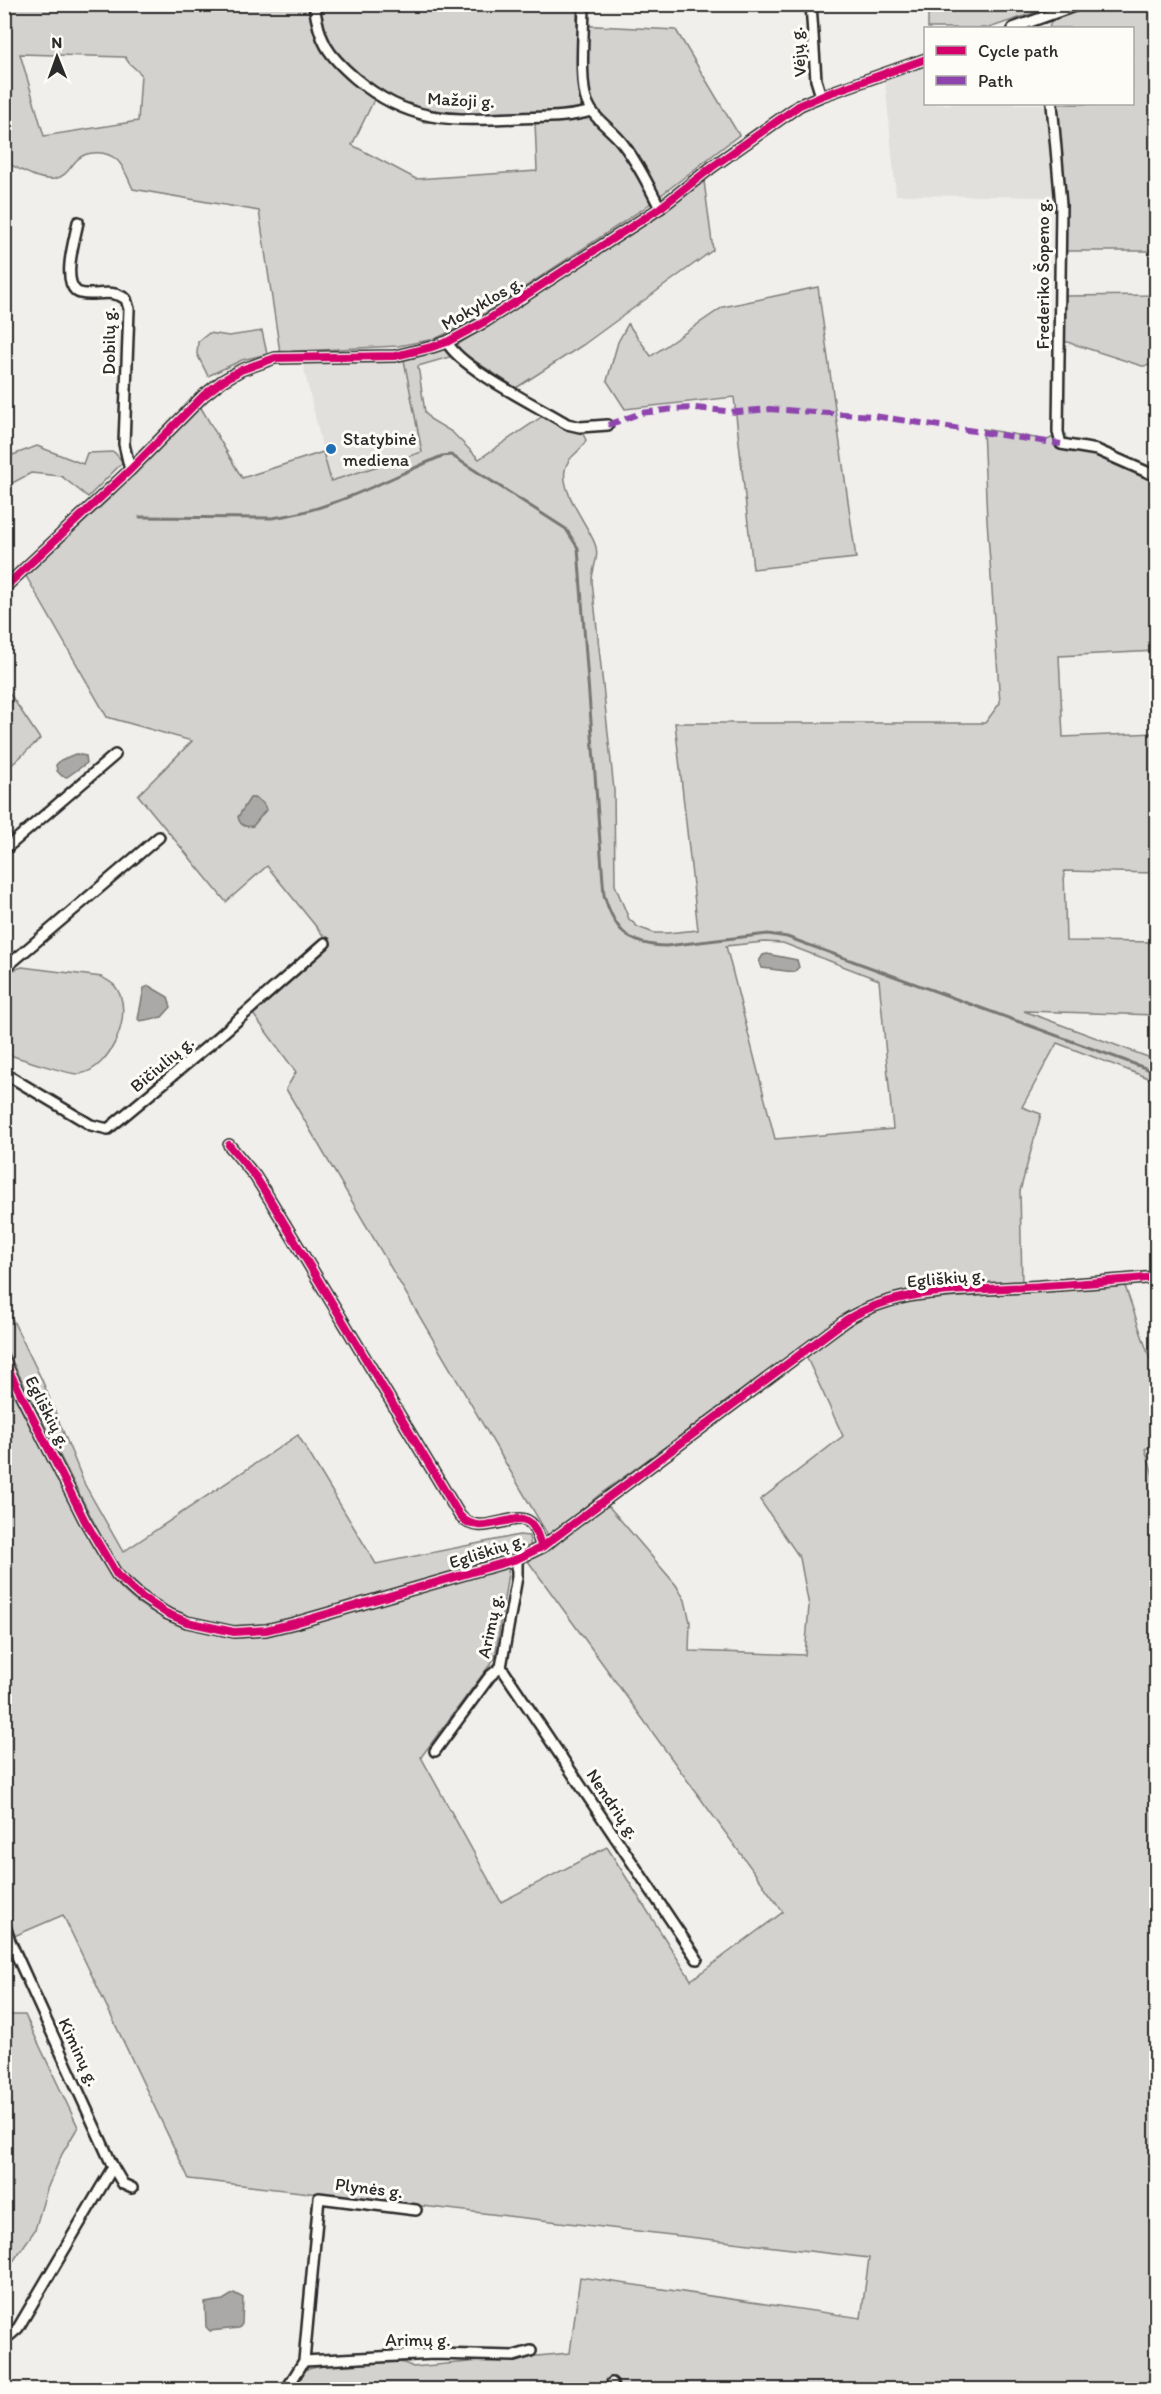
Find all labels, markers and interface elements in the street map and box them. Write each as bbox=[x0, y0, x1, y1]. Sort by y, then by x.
street label: Vėjų g. bbox=[785, 26, 811, 78]
north arrow bbox=[27, 27, 87, 87]
legend bbox=[924, 27, 1134, 105]
text: N bbox=[51, 33, 62, 52]
text: Cycle path bbox=[978, 40, 1059, 62]
text: Path bbox=[978, 70, 1013, 92]
street label: Mažoji g. bbox=[427, 87, 495, 113]
street label: Frederiko Šopeno g. bbox=[1032, 198, 1054, 350]
street label: Mokyklos g. bbox=[437, 271, 527, 335]
street label: Dobilų g. bbox=[98, 307, 120, 375]
place label: Statybinė mediena bbox=[343, 428, 417, 471]
marker: Statybinė mediena bbox=[324, 442, 338, 456]
street label: Bičiulių g. bbox=[126, 1031, 198, 1097]
street label: Egliškių g. bbox=[906, 1264, 986, 1292]
street label: Egliškių g. bbox=[20, 1372, 76, 1452]
street label: Egliškių g. bbox=[446, 1528, 528, 1574]
street label: Arimų g. bbox=[472, 1592, 508, 1660]
street label: Nendrių g. bbox=[582, 1765, 644, 1843]
street label: Kiminų g. bbox=[54, 2014, 104, 2090]
street label: Plynės g. bbox=[334, 2173, 404, 2203]
street label: Arimų g. bbox=[385, 2329, 451, 2351]

